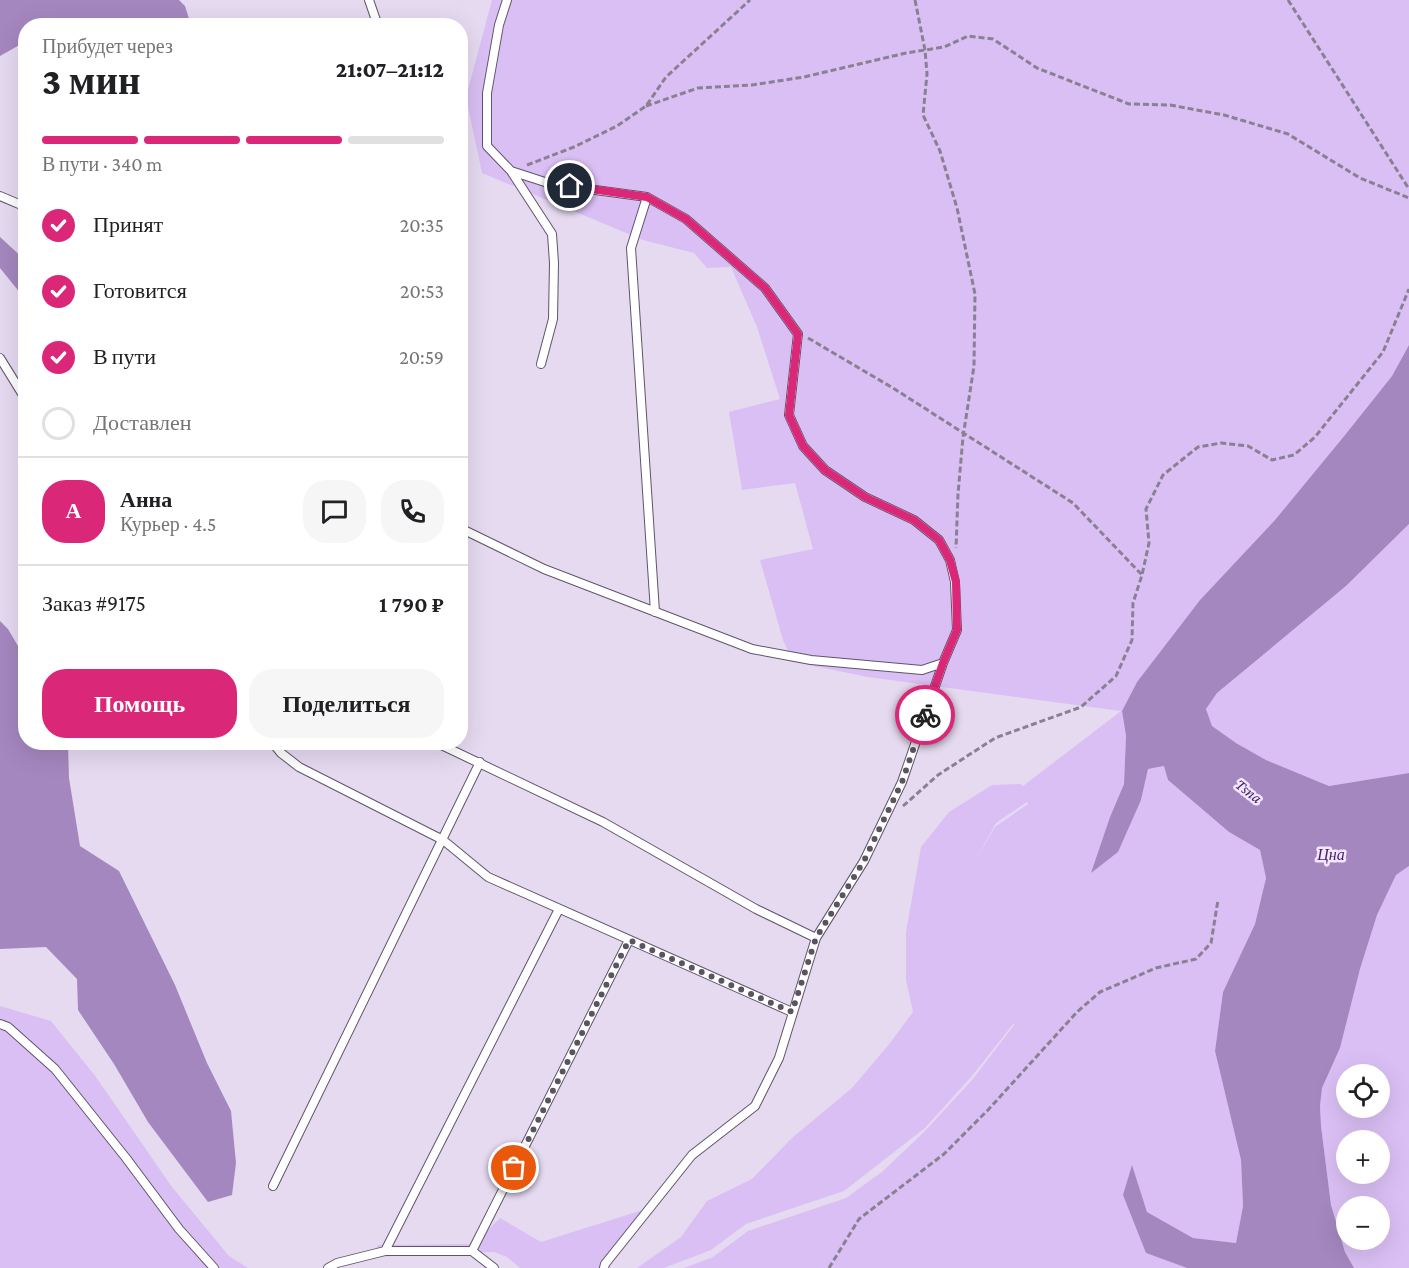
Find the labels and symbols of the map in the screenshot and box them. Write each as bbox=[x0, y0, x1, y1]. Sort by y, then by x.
pin bbox=[544, 160, 595, 211]
courier bbox=[895, 685, 955, 745]
water label: Tsna bbox=[1232, 775, 1266, 807]
water label: Цна bbox=[1316, 846, 1345, 864]
pin bbox=[488, 1142, 539, 1193]

